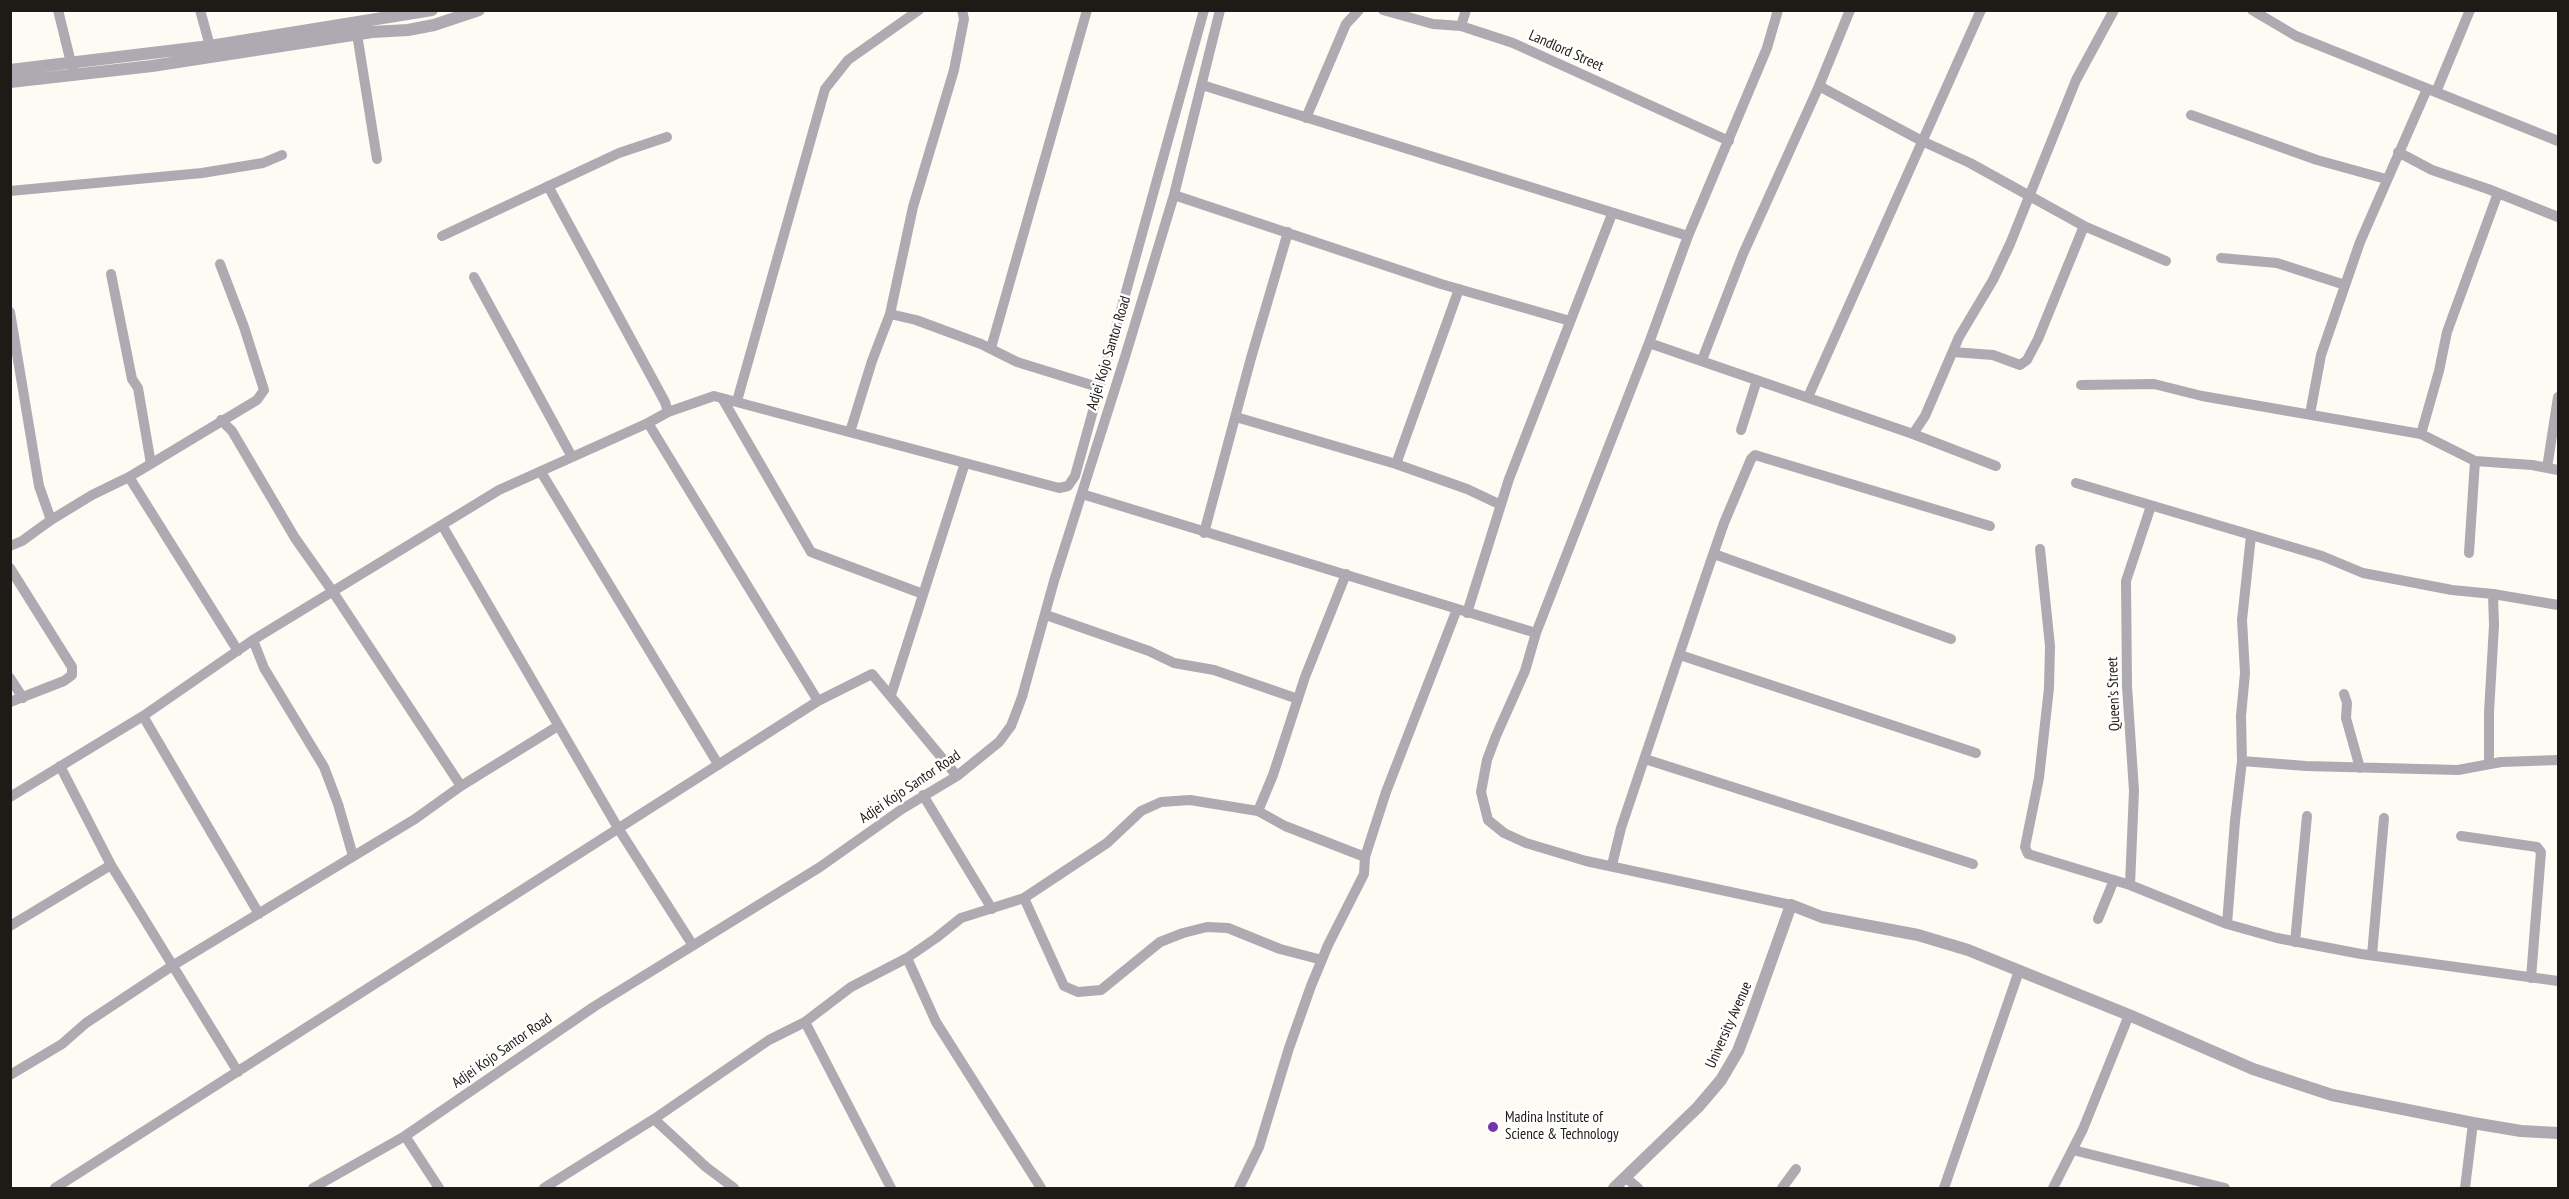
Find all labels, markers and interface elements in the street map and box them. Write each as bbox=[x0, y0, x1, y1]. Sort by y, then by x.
street label: Landlord Street bbox=[1526, 27, 1606, 75]
street label: Adjei Kojo Santor Road bbox=[1083, 294, 1135, 412]
street label: Queen’s Street bbox=[2104, 656, 2124, 732]
street label: Adjei Kojo Santor Road bbox=[856, 747, 964, 827]
street label: University Avenue bbox=[1702, 979, 1756, 1071]
street label: Adjei Kojo Santor Road bbox=[449, 1010, 555, 1092]
place label: Madina Institute of Science & Technology bbox=[1505, 1109, 1619, 1144]
marker: Madina Institute of Science & Technology bbox=[1486, 1120, 1500, 1134]

